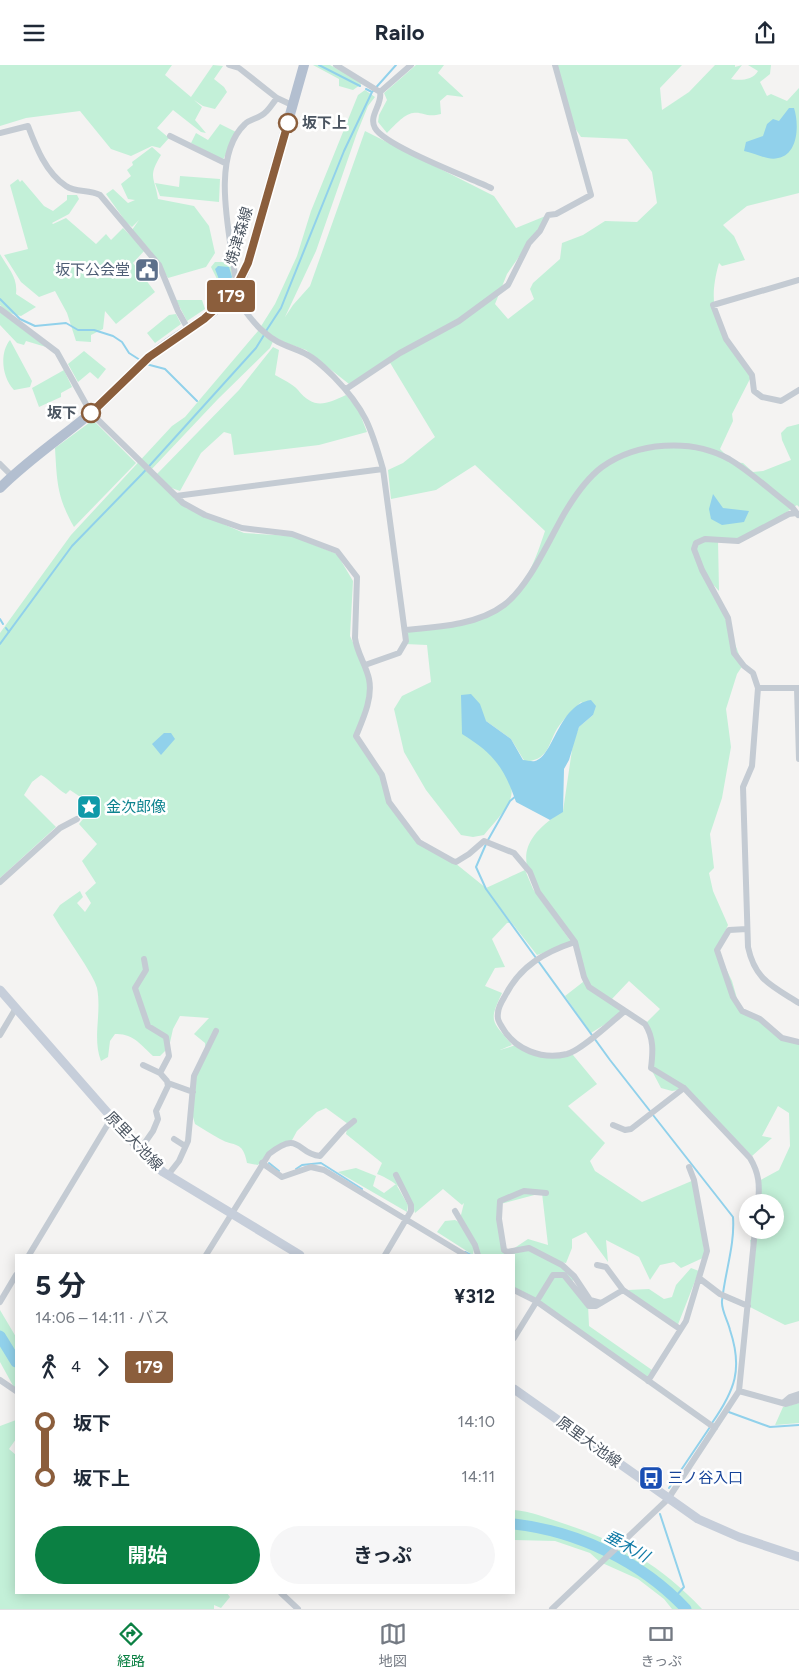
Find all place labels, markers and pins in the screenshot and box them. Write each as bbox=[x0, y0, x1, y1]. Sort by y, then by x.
marker: 坂下上 bbox=[278, 113, 298, 133]
place label: 坂下上 bbox=[302, 114, 347, 132]
public building icon: 坂下公会堂 bbox=[134, 257, 160, 283]
place label: 坂下公会堂 bbox=[55, 261, 130, 279]
marker: 坂下 bbox=[81, 403, 101, 423]
place label: 坂下 bbox=[47, 404, 77, 422]
place icon: 金次郎像 bbox=[76, 794, 102, 820]
place label: 金次郎像 bbox=[106, 798, 166, 816]
bus stop icon: 三ノ谷入口 bbox=[638, 1465, 664, 1491]
place label: 三ノ谷入口 bbox=[668, 1469, 743, 1487]

